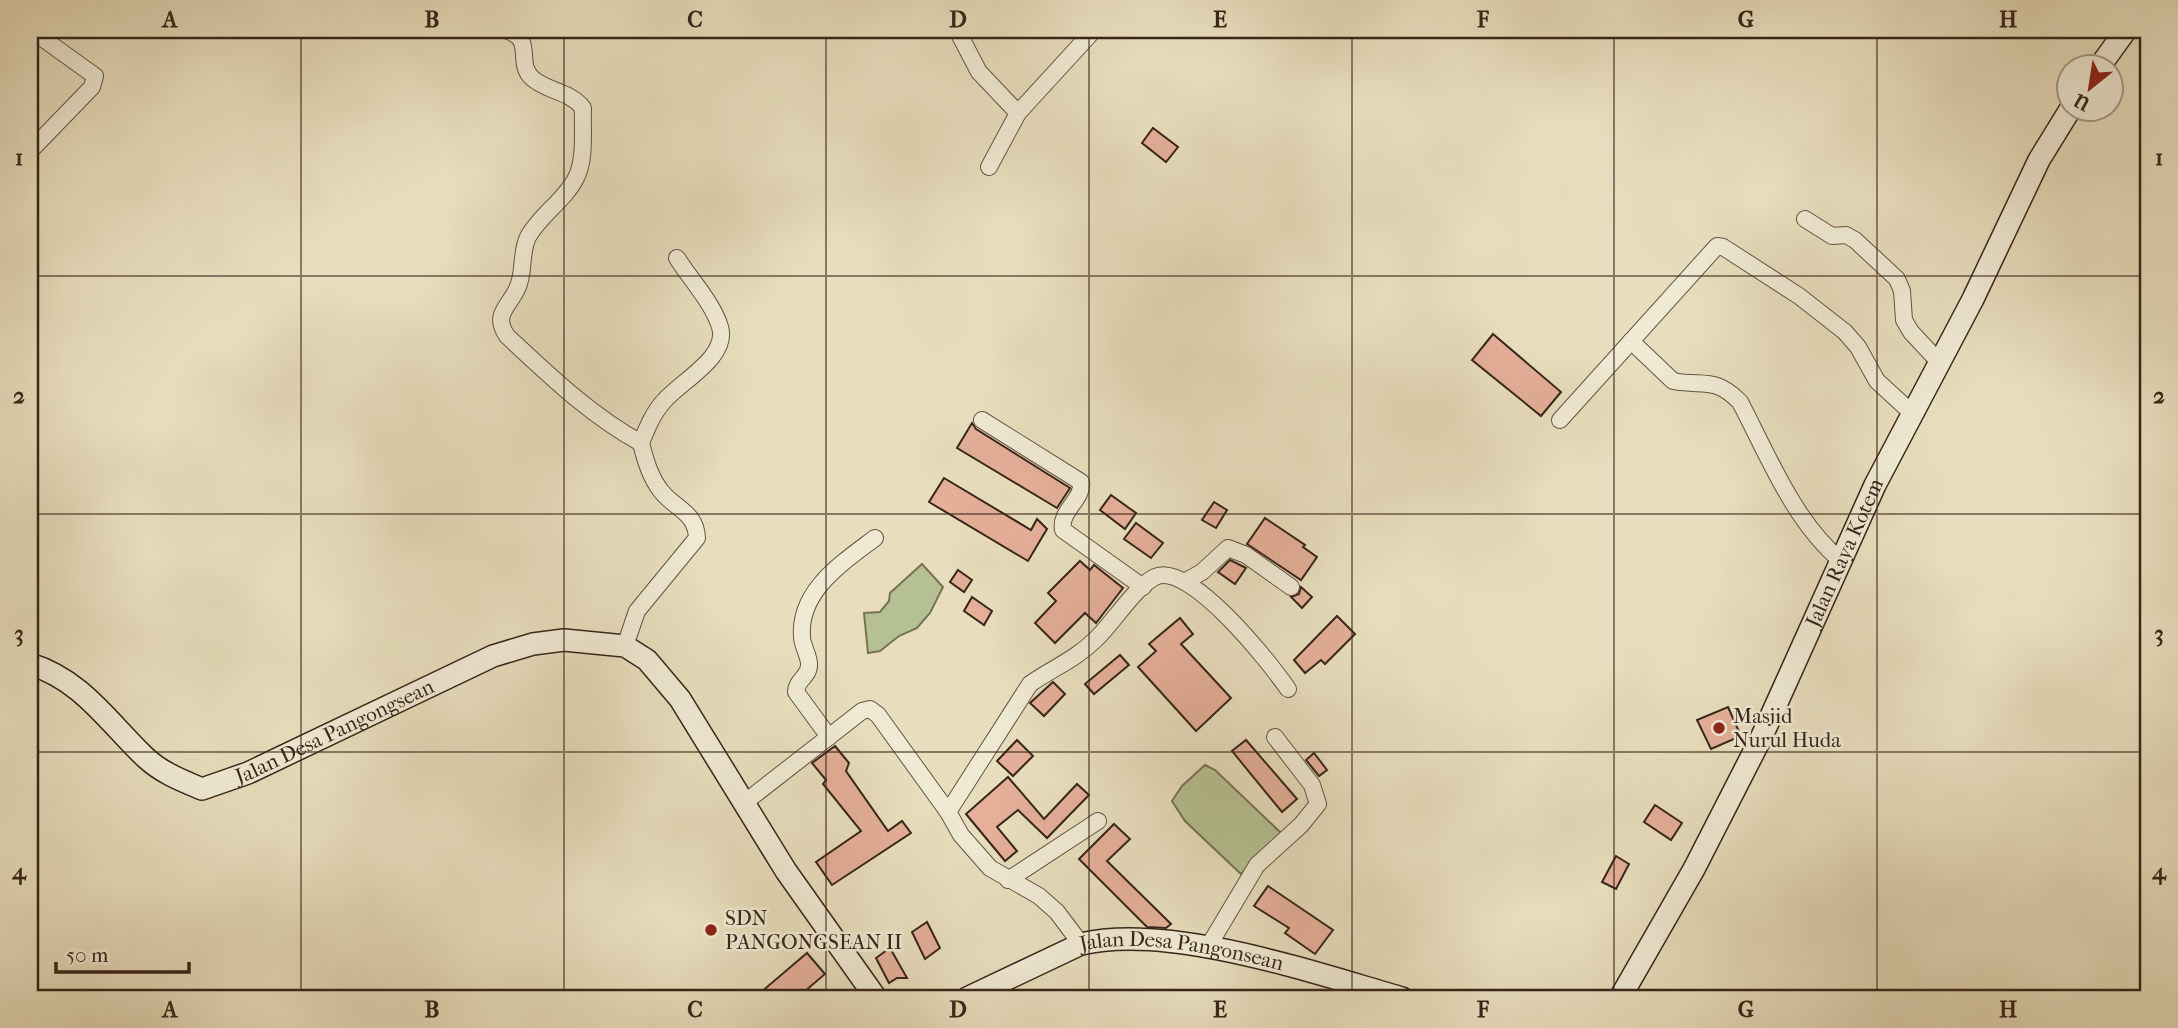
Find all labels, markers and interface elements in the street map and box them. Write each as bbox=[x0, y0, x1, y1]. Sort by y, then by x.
text: A bbox=[161, 6, 179, 33]
text: B bbox=[425, 6, 440, 33]
text: C bbox=[687, 6, 703, 33]
text: D bbox=[949, 6, 967, 33]
text: E bbox=[1213, 6, 1227, 33]
text: F bbox=[1476, 6, 1490, 33]
text: G bbox=[1738, 6, 1754, 33]
text: H bbox=[1999, 6, 2017, 33]
north arrow bbox=[2056, 52, 2126, 122]
text: U bbox=[2070, 89, 2095, 116]
text: 1 bbox=[15, 144, 23, 171]
text: 1 bbox=[2155, 144, 2163, 171]
text: 2 bbox=[13, 382, 25, 409]
text: 2 bbox=[2153, 382, 2165, 409]
street label: Jalan Raya Kotem bbox=[1800, 474, 1889, 633]
text: 3 bbox=[14, 620, 24, 647]
text: 3 bbox=[2154, 620, 2164, 647]
street label: Jalan Desa Pangongsean bbox=[230, 674, 438, 789]
place label: Masjid Nurul Huda bbox=[1733, 704, 1841, 752]
marker: Masjid Nurul Huda bbox=[1711, 720, 1727, 736]
text: 4 bbox=[11, 858, 27, 885]
text: 4 bbox=[2151, 858, 2167, 885]
place label: SDN PANGONGSEAN II bbox=[725, 906, 902, 954]
marker: SDN PANGONGSEAN II bbox=[703, 922, 719, 938]
street label: Jalan Desa Pangonsean bbox=[1075, 927, 1286, 975]
scale bar bbox=[56, 930, 189, 974]
text: 50 m bbox=[66, 943, 109, 967]
text: A bbox=[161, 996, 179, 1023]
text: B bbox=[425, 996, 440, 1023]
text: C bbox=[687, 996, 703, 1023]
text: D bbox=[949, 996, 967, 1023]
text: E bbox=[1213, 996, 1227, 1023]
text: F bbox=[1476, 996, 1490, 1023]
text: G bbox=[1738, 996, 1754, 1023]
text: H bbox=[1999, 996, 2017, 1023]

